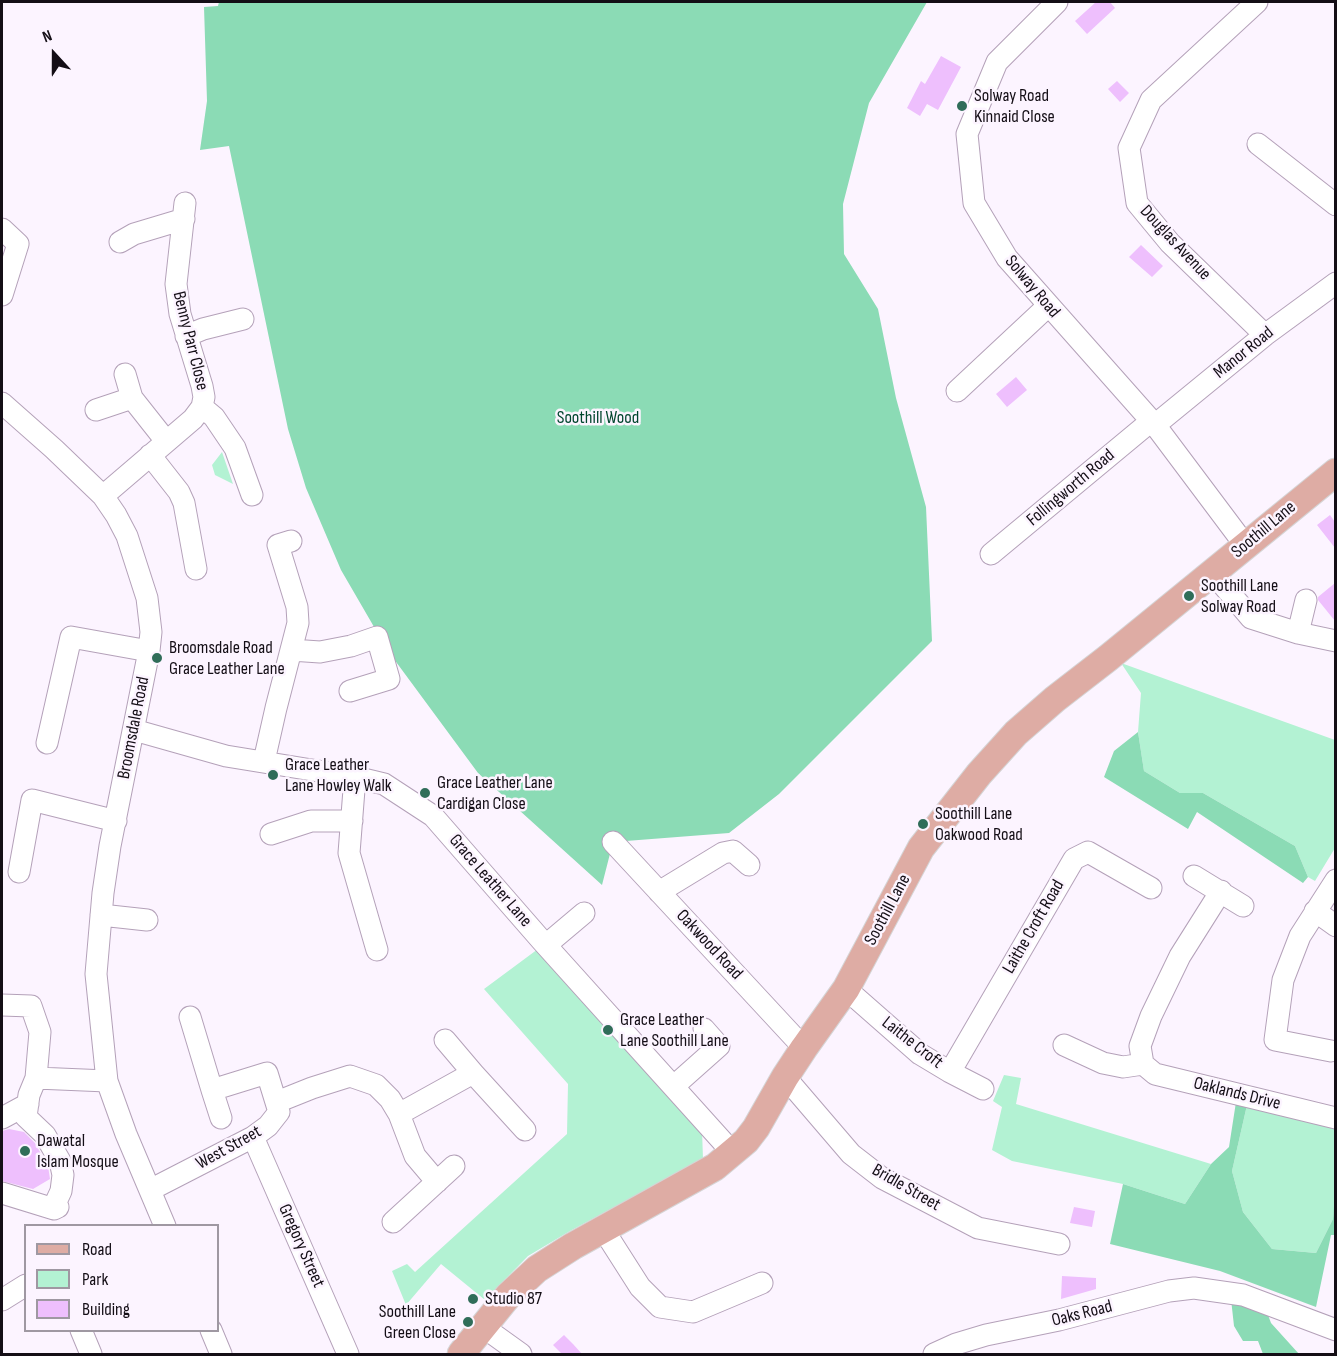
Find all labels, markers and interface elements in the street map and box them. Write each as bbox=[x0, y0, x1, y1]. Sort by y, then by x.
north arrow bbox=[24, 24, 84, 84]
text: N bbox=[40, 26, 55, 47]
place label: Solway Road Kinnaid Close bbox=[974, 85, 1055, 128]
marker: Solway Road Kinnaid Close bbox=[955, 99, 969, 113]
street label: Douglas Avenue bbox=[1135, 201, 1215, 285]
street label: Solway Road bbox=[1000, 251, 1064, 323]
street label: Benny Parr Close bbox=[167, 289, 213, 393]
street label: Manor Road bbox=[1210, 322, 1278, 384]
park label: Soothill Wood bbox=[557, 407, 639, 429]
street label: Follingworth Road bbox=[1023, 445, 1119, 531]
street label: Soothill Lane bbox=[1227, 497, 1301, 563]
place label: Soothill Lane Solway Road bbox=[1201, 575, 1278, 618]
marker: Soothill Lane Solway Road bbox=[1182, 589, 1196, 603]
place label: Broomsdale Road Grace Leather Lane bbox=[169, 637, 285, 680]
marker: Broomsdale Road Grace Leather Lane bbox=[150, 651, 164, 665]
street label: Broomsdale Road bbox=[114, 675, 154, 781]
place label: Grace Leather Lane Howley Walk bbox=[285, 754, 392, 796]
marker: Grace Leather Lane Howley Walk bbox=[266, 768, 280, 782]
place label: Grace Leather Lane Cardigan Close bbox=[437, 772, 553, 814]
marker: Grace Leather Lane Cardigan Close bbox=[418, 786, 432, 800]
place label: Soothill Lane Oakwood Road bbox=[935, 803, 1023, 846]
marker: Soothill Lane Oakwood Road bbox=[916, 817, 930, 831]
street label: Grace Leather Lane bbox=[444, 830, 536, 932]
street label: Soothill Lane bbox=[860, 871, 916, 949]
street label: Laithe Croft Road bbox=[998, 876, 1070, 978]
street label: Oakwood Road bbox=[671, 906, 747, 984]
place label: Grace Leather Lane Soothill Lane bbox=[620, 1009, 729, 1052]
street label: Laithe Croft bbox=[877, 1012, 947, 1074]
marker: Grace Leather Lane Soothill Lane bbox=[601, 1023, 615, 1037]
street label: Oaklands Drive bbox=[1191, 1073, 1283, 1115]
street label: West Street bbox=[193, 1121, 265, 1175]
place label: Dawatal Islam Mosque bbox=[37, 1130, 119, 1172]
marker: Dawatal Islam Mosque bbox=[18, 1144, 32, 1158]
street label: Bridle Street bbox=[868, 1160, 944, 1216]
street label: Gregory Street bbox=[273, 1201, 329, 1291]
legend bbox=[24, 1224, 219, 1332]
text: Road bbox=[82, 1239, 112, 1260]
text: Park bbox=[82, 1269, 108, 1290]
place label: Studio 87 bbox=[485, 1288, 542, 1310]
marker: Studio 87 bbox=[466, 1292, 480, 1306]
street label: Oaks Road bbox=[1050, 1296, 1114, 1332]
text: Building bbox=[82, 1299, 130, 1320]
place label: Soothill Lane Green Close bbox=[379, 1301, 456, 1344]
marker: Soothill Lane Green Close bbox=[461, 1315, 475, 1329]

